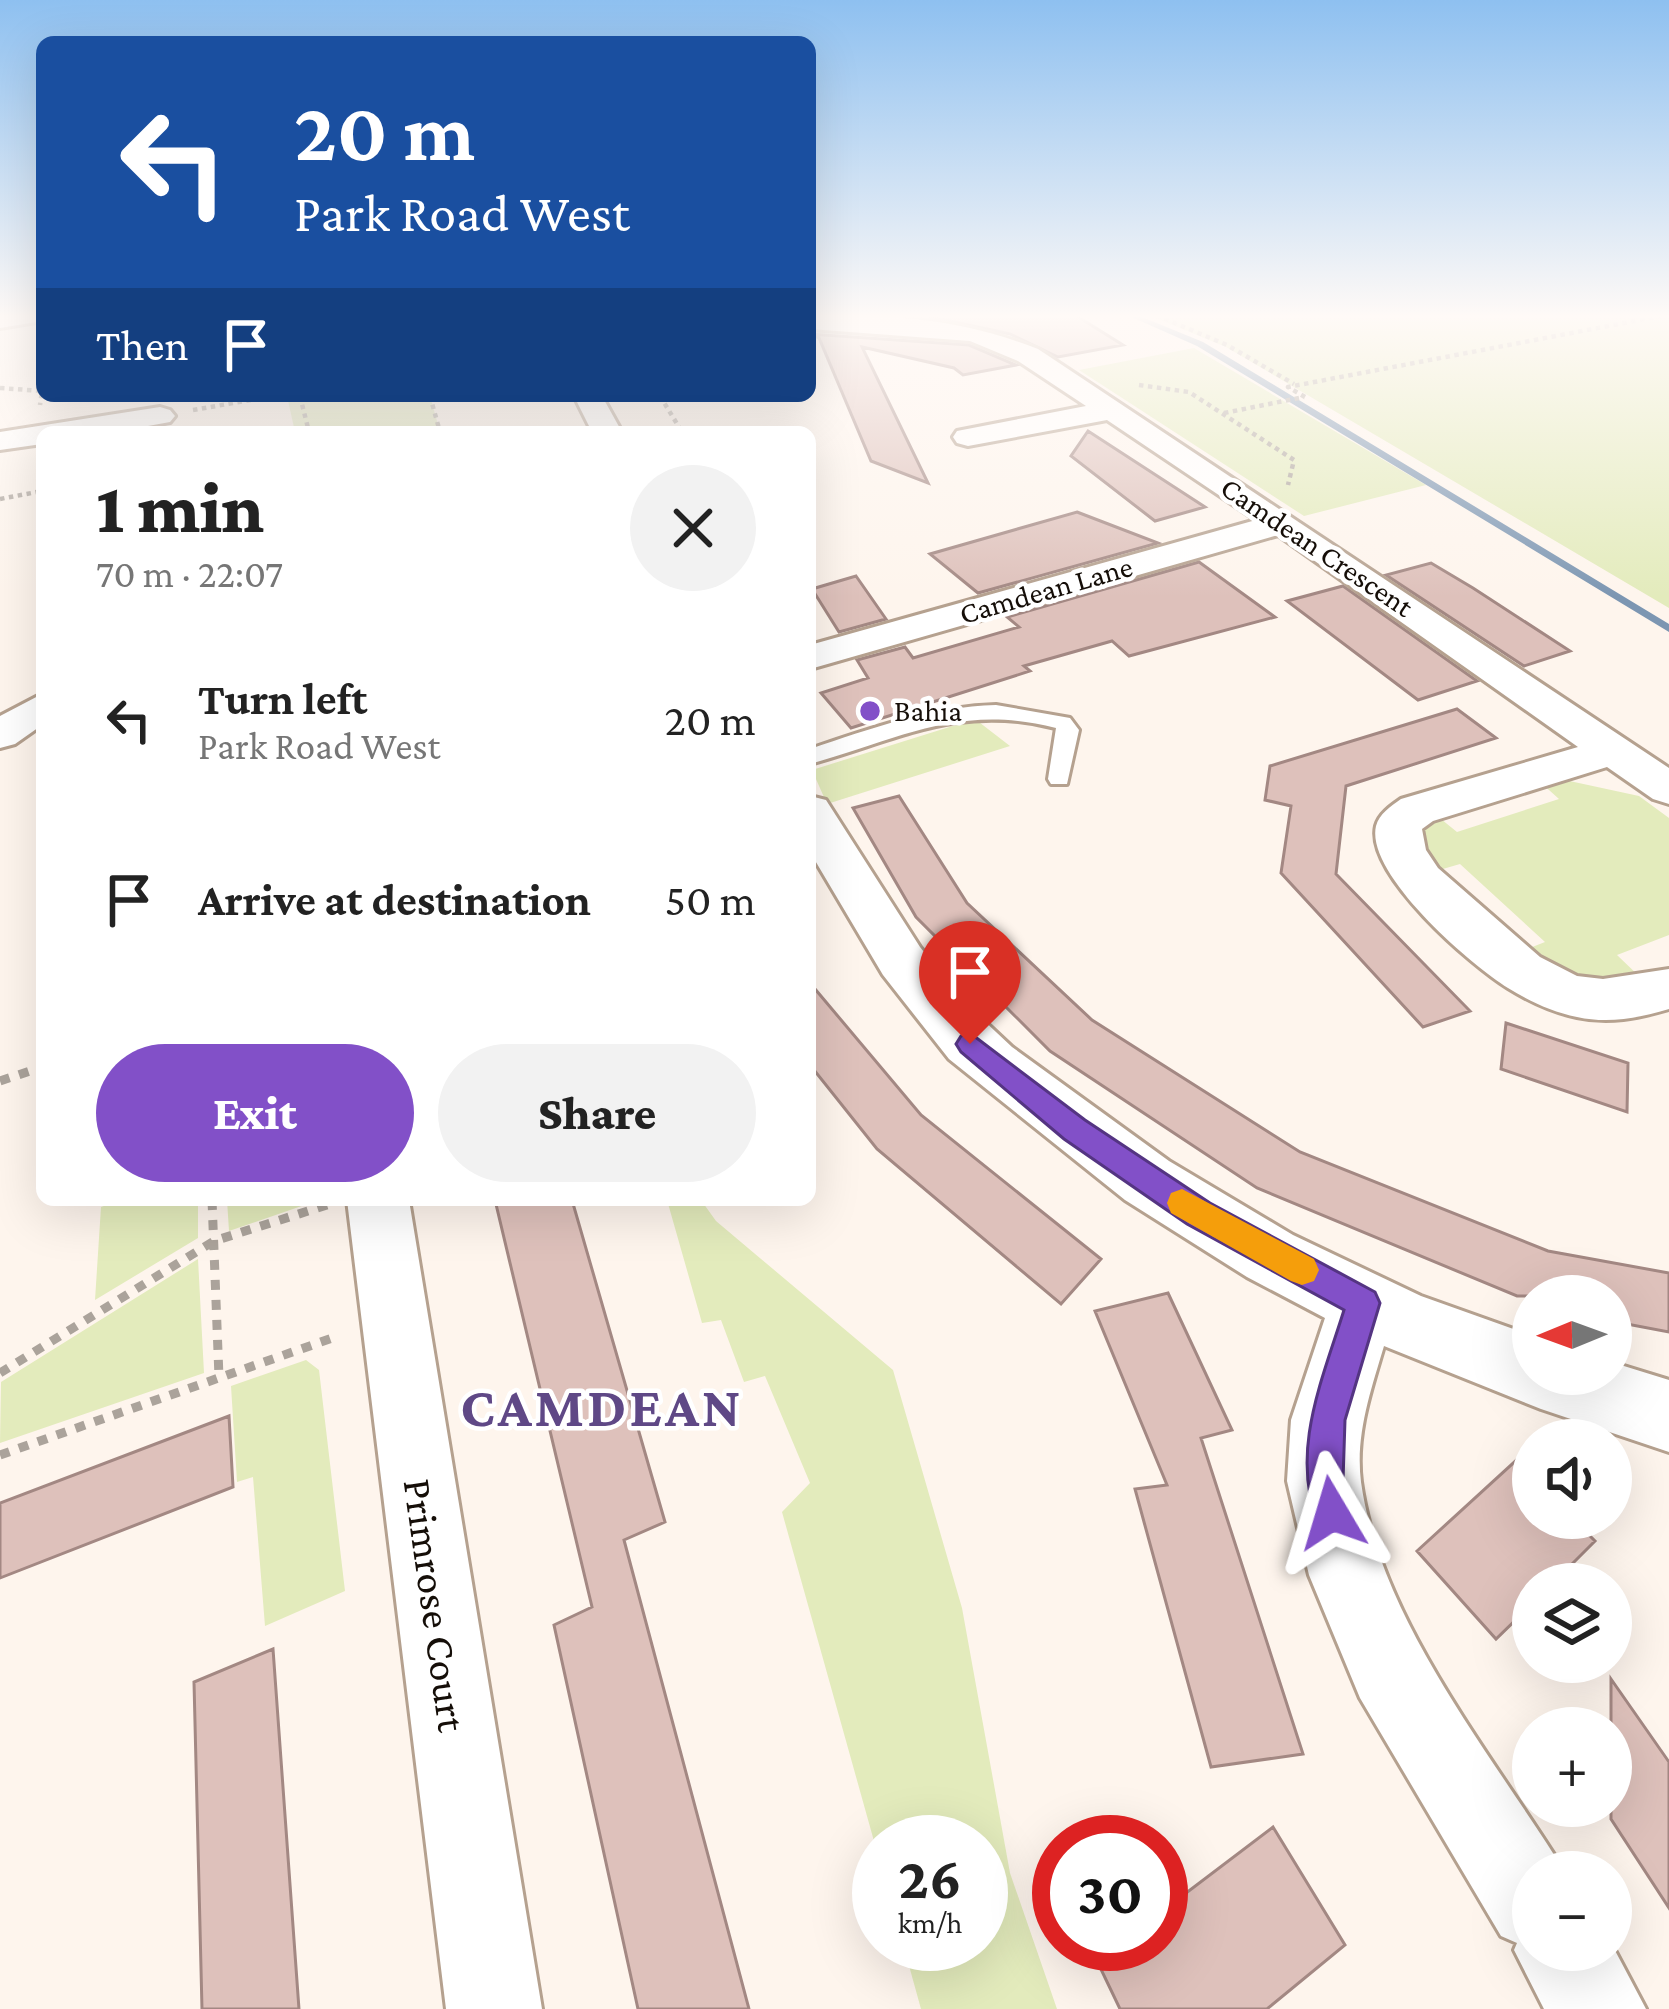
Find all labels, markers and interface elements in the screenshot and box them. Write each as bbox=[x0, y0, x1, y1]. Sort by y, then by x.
icon: left bbox=[96, 84, 252, 240]
text: 20 m bbox=[294, 85, 475, 178]
text: Park Road West bbox=[294, 183, 630, 243]
icon: arrive bbox=[213, 312, 279, 378]
text: Then bbox=[96, 320, 189, 370]
button: close bbox=[630, 465, 756, 591]
text: 1 min bbox=[96, 467, 264, 547]
street label: Camdean Crescent bbox=[1215, 470, 1420, 624]
street label: Camdean Lane bbox=[956, 549, 1136, 630]
text: 70 m · 22:07 bbox=[96, 552, 283, 595]
text: Turn left bbox=[198, 674, 367, 724]
icon: left bbox=[96, 687, 162, 753]
place label: Bahia bbox=[894, 694, 962, 727]
text: 20 m bbox=[665, 695, 756, 745]
marker: Bahia bbox=[857, 698, 883, 724]
text: Park Road West bbox=[198, 724, 441, 767]
icon: arrive bbox=[96, 867, 162, 933]
text: Arrive at destination bbox=[198, 875, 591, 925]
text: 50 m bbox=[665, 875, 756, 925]
pin bbox=[919, 921, 1021, 1044]
icon: arrive bbox=[937, 939, 1003, 1005]
button: Exit bbox=[96, 1044, 414, 1182]
button: Share bbox=[438, 1044, 756, 1182]
north arrow bbox=[1512, 1275, 1632, 1395]
map controls bbox=[1512, 1275, 1632, 1971]
district label: CAMDEAN bbox=[460, 1375, 744, 1438]
button: sound bbox=[1512, 1419, 1632, 1539]
position arrow bbox=[1269, 1450, 1395, 1576]
street label: Primrose Court bbox=[394, 1476, 477, 1736]
button: layers bbox=[1512, 1563, 1632, 1683]
button: + bbox=[1512, 1707, 1632, 1827]
speed limit sign: 30 bbox=[1032, 1815, 1188, 1971]
text: 26 bbox=[898, 1844, 962, 1911]
button: − bbox=[1512, 1851, 1632, 1971]
text: km/h bbox=[898, 1906, 962, 1939]

